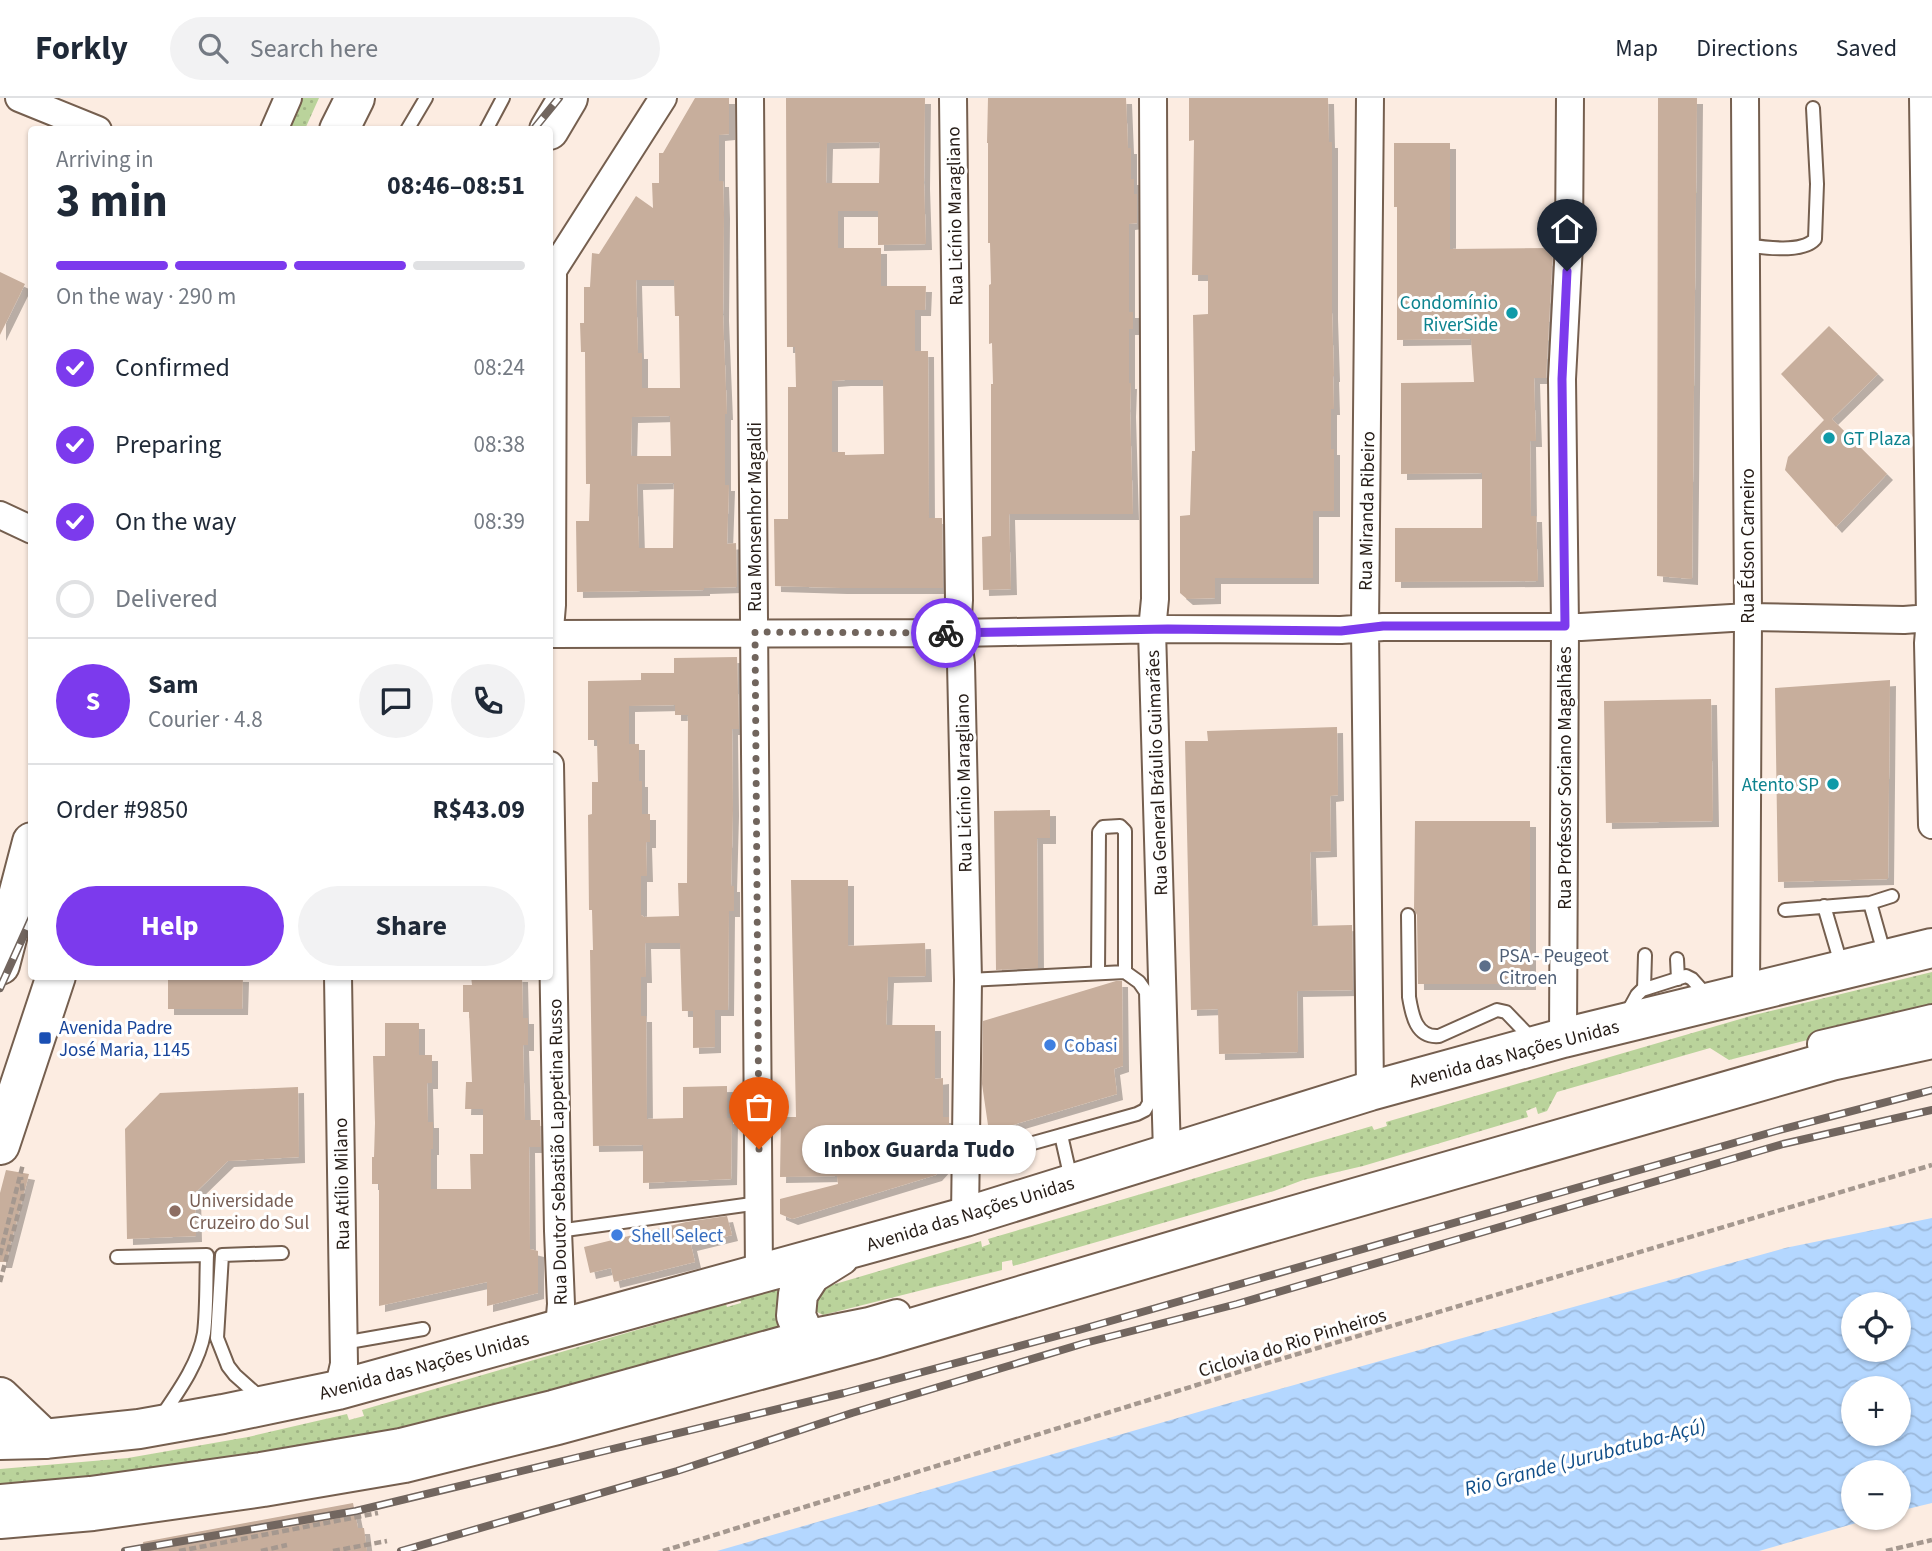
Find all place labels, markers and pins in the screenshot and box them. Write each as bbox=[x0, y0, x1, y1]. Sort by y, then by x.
pin bbox=[1537, 199, 1597, 271]
place label: Condomínio RiverSide bbox=[1400, 290, 1498, 339]
marker: Condomínio RiverSide bbox=[1504, 305, 1520, 321]
place label: GT Plaza bbox=[1843, 426, 1911, 453]
marker: GT Plaza bbox=[1821, 430, 1837, 446]
place label: Atento SP bbox=[1742, 772, 1819, 799]
marker: Atento SP bbox=[1825, 776, 1841, 792]
place label: PSA - Peugeot Citroen bbox=[1499, 943, 1609, 992]
marker: PSA - Peugeot Citroen bbox=[1477, 958, 1493, 974]
place label: Avenida Padre José Maria, 1145 bbox=[59, 1015, 190, 1064]
marker: Avenida Padre José Maria, 1145 bbox=[37, 1030, 53, 1046]
place label: Cobasi bbox=[1064, 1033, 1118, 1060]
marker: Cobasi bbox=[1042, 1037, 1058, 1053]
pin bbox=[729, 1077, 789, 1149]
callout: Inbox Guarda Tudo bbox=[801, 1124, 1036, 1174]
place label: Universidade Cruzeiro do Sul bbox=[189, 1188, 309, 1237]
marker: Universidade Cruzeiro do Sul bbox=[167, 1203, 183, 1219]
place label: Shell Select bbox=[631, 1223, 724, 1250]
marker: Shell Select bbox=[609, 1227, 625, 1243]

